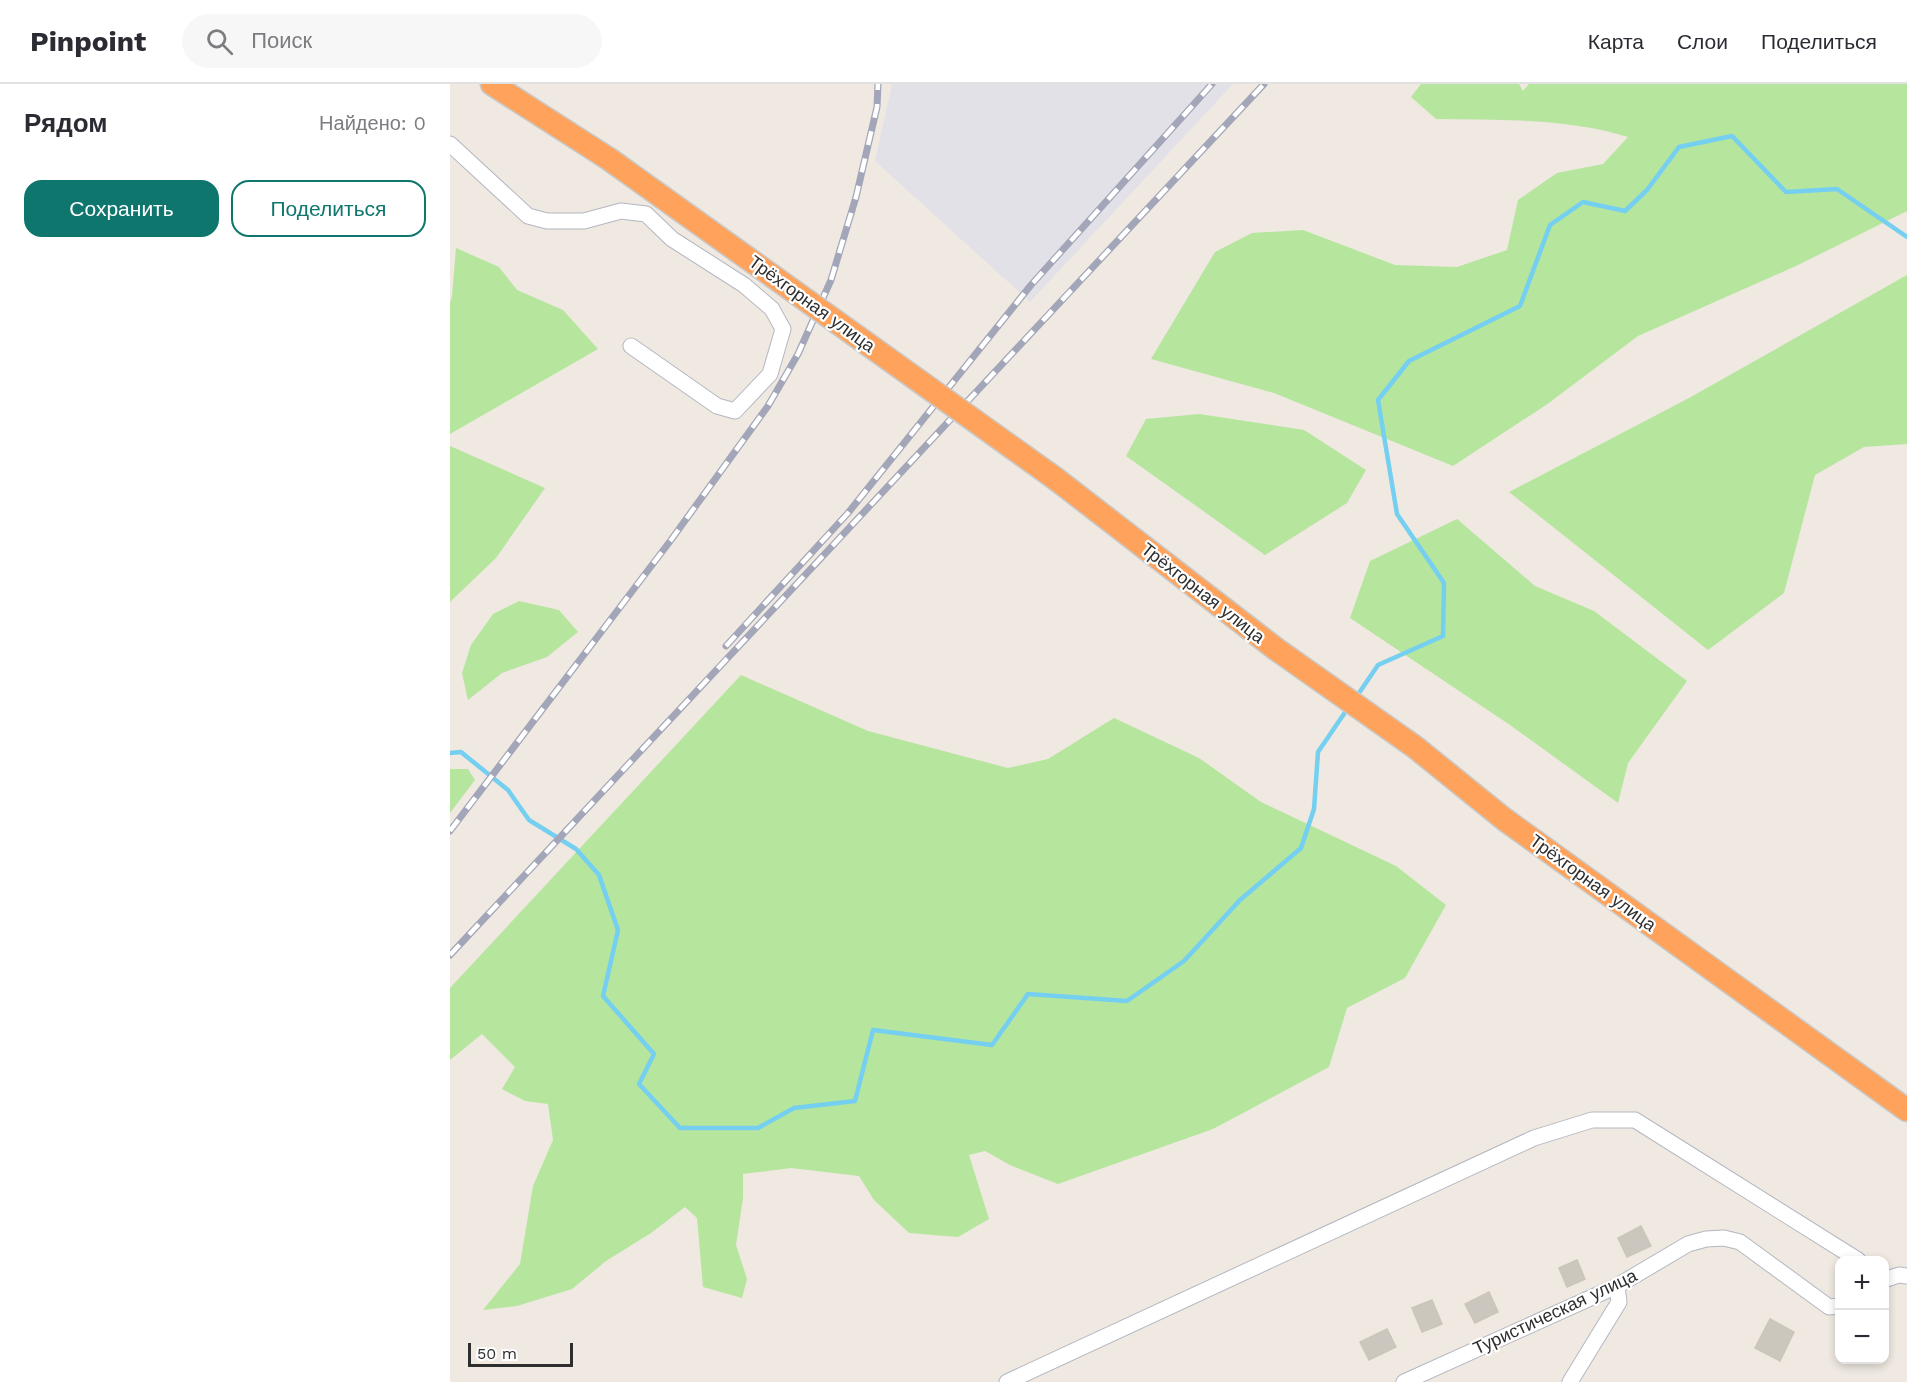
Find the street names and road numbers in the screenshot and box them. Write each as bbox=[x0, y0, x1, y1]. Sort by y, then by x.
street label: Трёхгорная улица bbox=[745, 251, 880, 357]
street label: Трёхгорная улица bbox=[1138, 538, 1270, 648]
street label: Трёхгорная улица bbox=[1526, 830, 1661, 936]
street label: Туристическая улица bbox=[1470, 1264, 1641, 1359]

